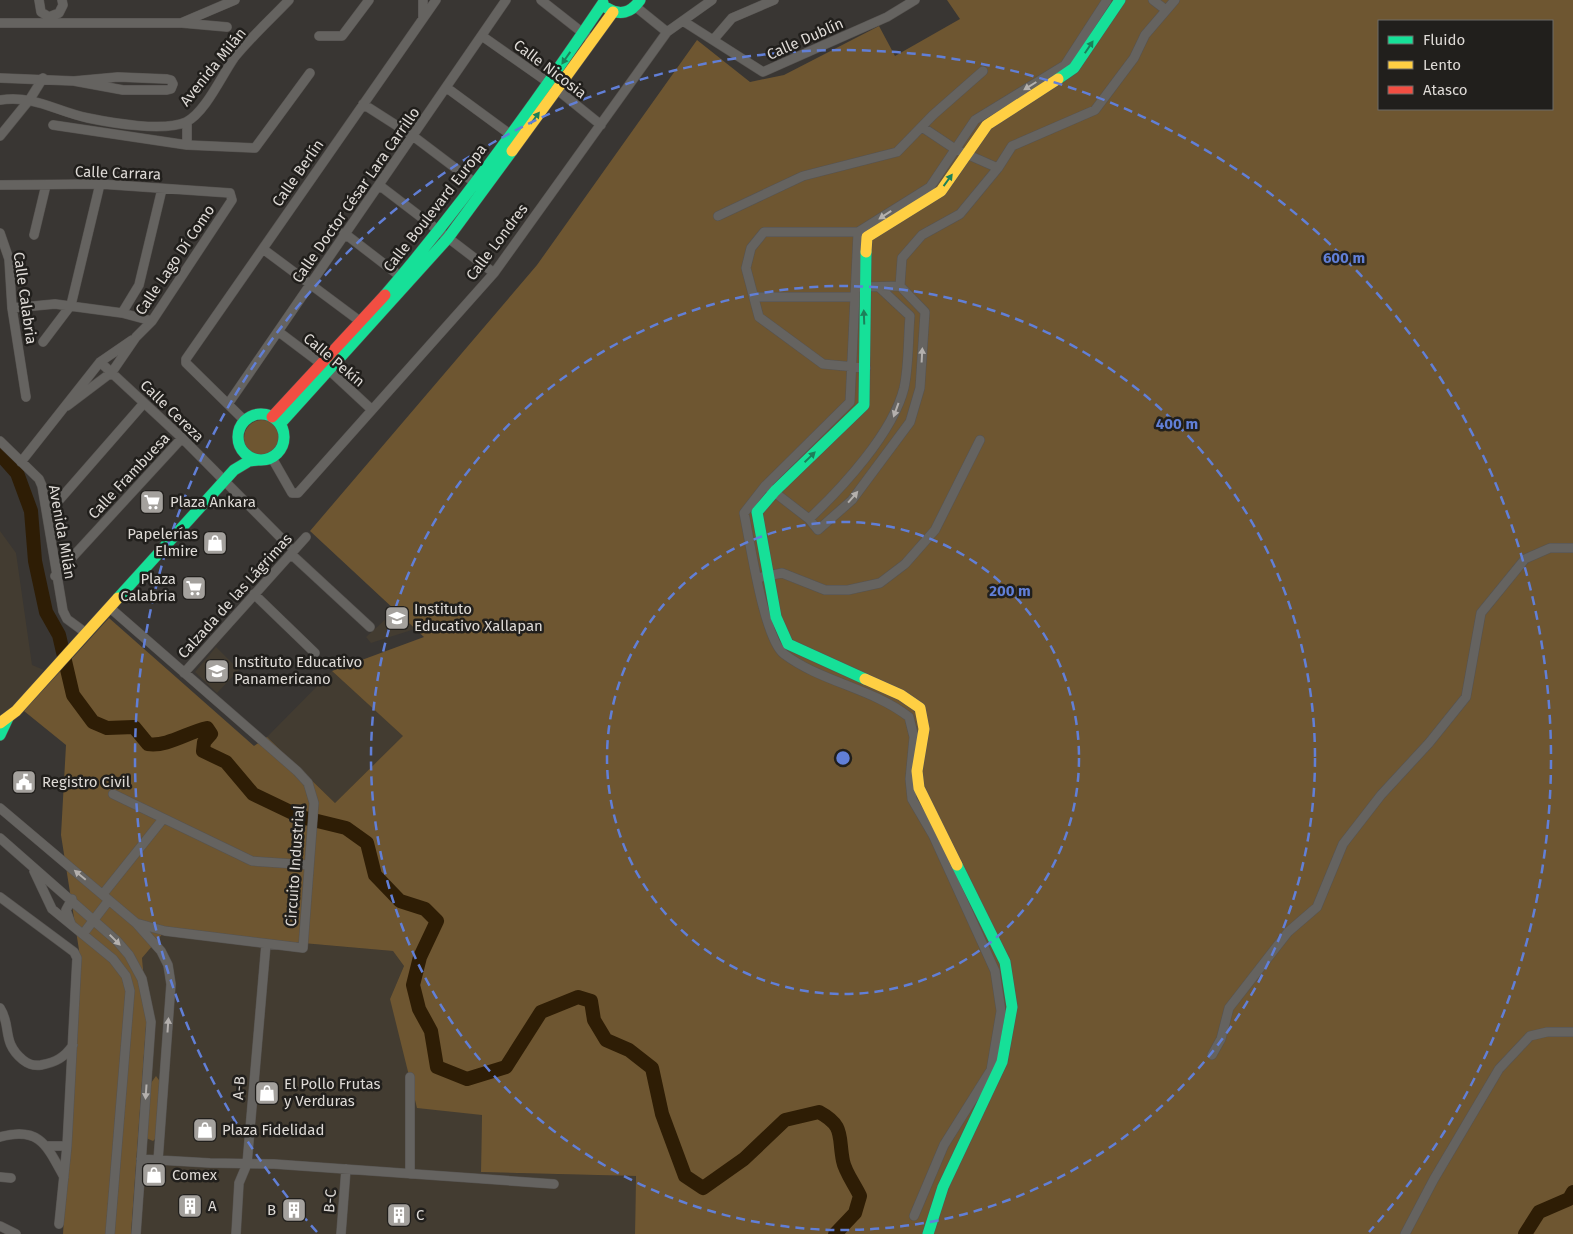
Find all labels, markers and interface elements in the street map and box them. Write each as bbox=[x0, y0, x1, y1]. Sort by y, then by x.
street label: Calle Dublín bbox=[764, 14, 846, 64]
legend bbox=[1378, 20, 1553, 110]
street label: Avenida Milán bbox=[176, 24, 250, 110]
text: Fluido bbox=[1423, 31, 1465, 49]
street label: Calle Nicosia bbox=[510, 36, 590, 102]
one-way arrow bbox=[1084, 40, 1093, 53]
one-way arrow bbox=[561, 51, 571, 65]
text: Lento bbox=[1423, 56, 1461, 74]
text: Atasco bbox=[1423, 81, 1468, 99]
one-way arrow bbox=[1023, 82, 1036, 91]
street label: Calle Doctor César Lara Carrillo bbox=[288, 104, 424, 286]
one-way arrow bbox=[529, 112, 540, 125]
street label: Calle Berlín bbox=[268, 136, 328, 210]
street label: Calle Boulevard Europa bbox=[379, 140, 491, 276]
street label: Calle Carrara bbox=[75, 163, 161, 183]
one-way arrow bbox=[943, 174, 953, 187]
street label: Calle Londres bbox=[462, 200, 532, 284]
street label: Calle Lago Dí Como bbox=[131, 201, 219, 319]
one-way arrow bbox=[879, 210, 892, 220]
text: 600 m bbox=[1323, 249, 1365, 267]
street label: Calle Calabria bbox=[10, 251, 40, 345]
one-way arrow bbox=[860, 309, 868, 325]
street label: Calle Pekín bbox=[300, 329, 368, 391]
one-way arrow bbox=[919, 347, 927, 363]
street label: Calle Cereza bbox=[137, 376, 207, 446]
one-way arrow bbox=[892, 403, 900, 418]
text: 400 m bbox=[1156, 415, 1198, 433]
street label: Calle Frambuesa bbox=[85, 429, 173, 523]
one-way arrow bbox=[804, 451, 816, 463]
street label: Avenida Milán bbox=[45, 483, 79, 581]
supermarket icon: Plaza Ankara bbox=[139, 489, 165, 515]
one-way arrow bbox=[848, 490, 859, 503]
place label: Plaza Ankara bbox=[170, 493, 256, 511]
place label: Papelerías Elmire bbox=[127, 525, 198, 560]
street label: Calzada de las Lágrimas bbox=[174, 530, 296, 662]
shop icon: Papelerías Elmire bbox=[202, 530, 228, 556]
place label: Plaza Calabria bbox=[120, 570, 176, 605]
supermarket icon: Plaza Calabria bbox=[181, 575, 207, 601]
text: 200 m bbox=[989, 582, 1031, 600]
place label: Instituto Educativo Xallapan bbox=[414, 600, 543, 635]
school or university icon: Instituto Educativo Xallapan bbox=[384, 605, 410, 631]
place label: Instituto Educativo Panamericano bbox=[234, 653, 362, 688]
school or university icon: Instituto Educativo Panamericano bbox=[204, 658, 230, 684]
centre of rings bbox=[834, 749, 852, 767]
public building icon: Registro Civil bbox=[11, 769, 37, 795]
place label: Registro Civil bbox=[42, 773, 131, 791]
street label: Circuito Industrial bbox=[282, 804, 308, 927]
one-way arrow bbox=[74, 870, 86, 881]
one-way arrow bbox=[109, 934, 121, 946]
one-way arrow bbox=[165, 1017, 173, 1033]
street label: A-B bbox=[229, 1075, 249, 1101]
place label: El Pollo Frutas y Verduras bbox=[284, 1075, 380, 1110]
shop icon: El Pollo Frutas y Verduras bbox=[254, 1080, 280, 1106]
one-way arrow bbox=[142, 1084, 150, 1100]
shop icon: Plaza Fidelidad bbox=[192, 1117, 218, 1143]
place label: Plaza Fidelidad bbox=[222, 1121, 324, 1139]
shop icon: Comex bbox=[141, 1162, 167, 1188]
place label: Comex bbox=[172, 1166, 218, 1184]
street label: B-C bbox=[320, 1188, 340, 1214]
building icon: A bbox=[177, 1193, 203, 1219]
place label: A bbox=[208, 1197, 217, 1215]
building icon: B bbox=[281, 1197, 307, 1223]
place label: B bbox=[267, 1201, 276, 1219]
building icon: C bbox=[386, 1202, 412, 1228]
place label: C bbox=[416, 1206, 425, 1224]

